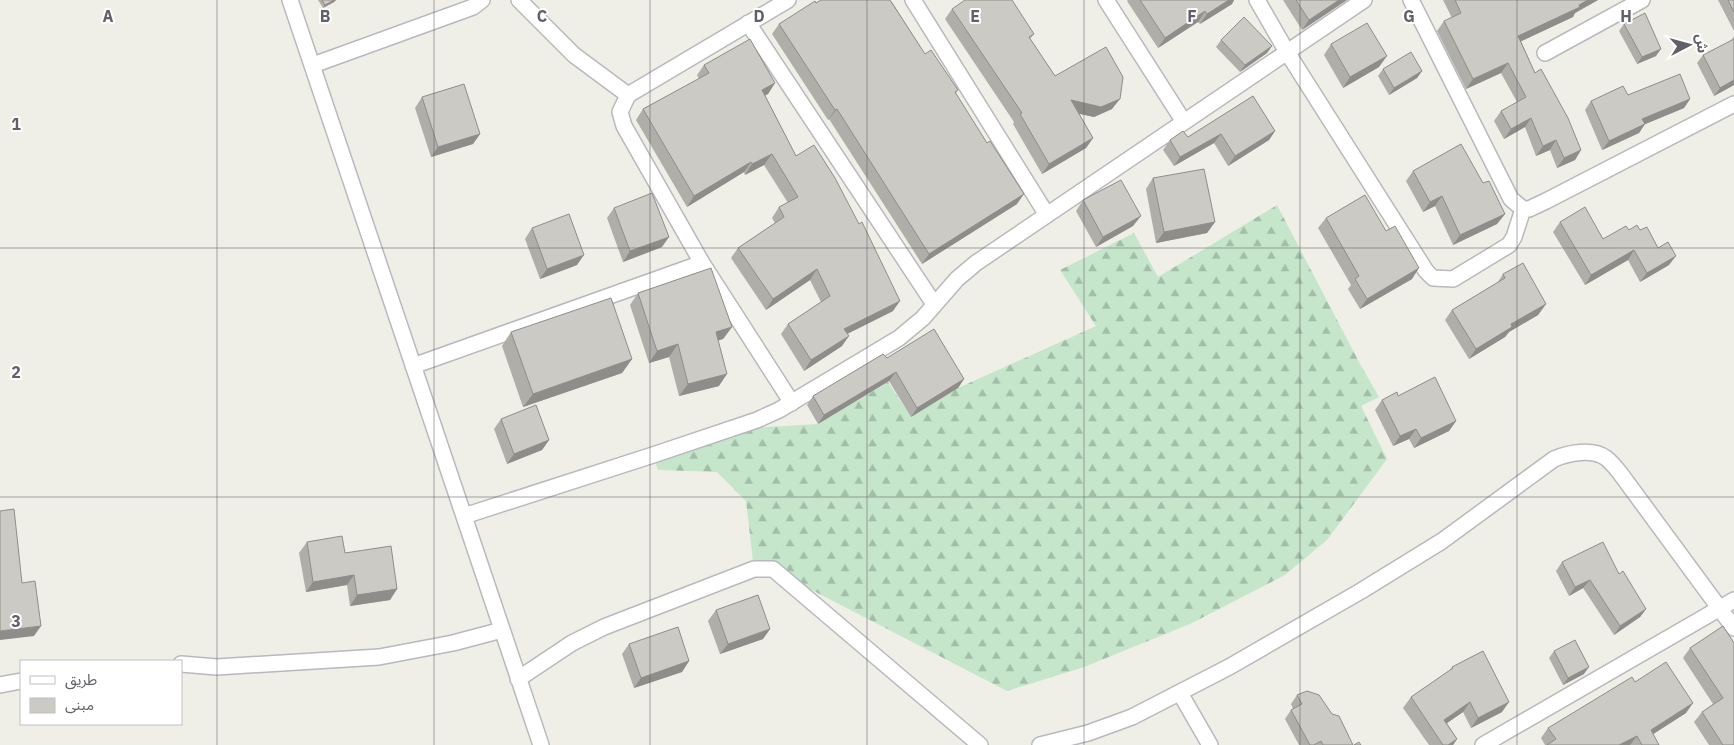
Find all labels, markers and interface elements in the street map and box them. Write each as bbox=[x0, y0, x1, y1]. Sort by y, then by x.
text: A bbox=[103, 6, 114, 26]
text: B bbox=[320, 6, 331, 26]
text: C bbox=[537, 6, 547, 26]
text: D bbox=[753, 6, 765, 26]
text: E bbox=[970, 6, 980, 26]
text: F bbox=[1187, 6, 1197, 26]
text: G bbox=[1403, 6, 1415, 26]
text: H bbox=[1620, 6, 1632, 26]
north arrow bbox=[1664, 20, 1714, 70]
text: ش bbox=[1692, 33, 1712, 54]
text: 1 bbox=[11, 114, 21, 134]
text: 2 bbox=[11, 362, 21, 382]
text: 3 bbox=[11, 611, 21, 631]
legend bbox=[20, 660, 182, 725]
text: طريق bbox=[65, 670, 97, 690]
text: مبنى bbox=[65, 695, 94, 714]

